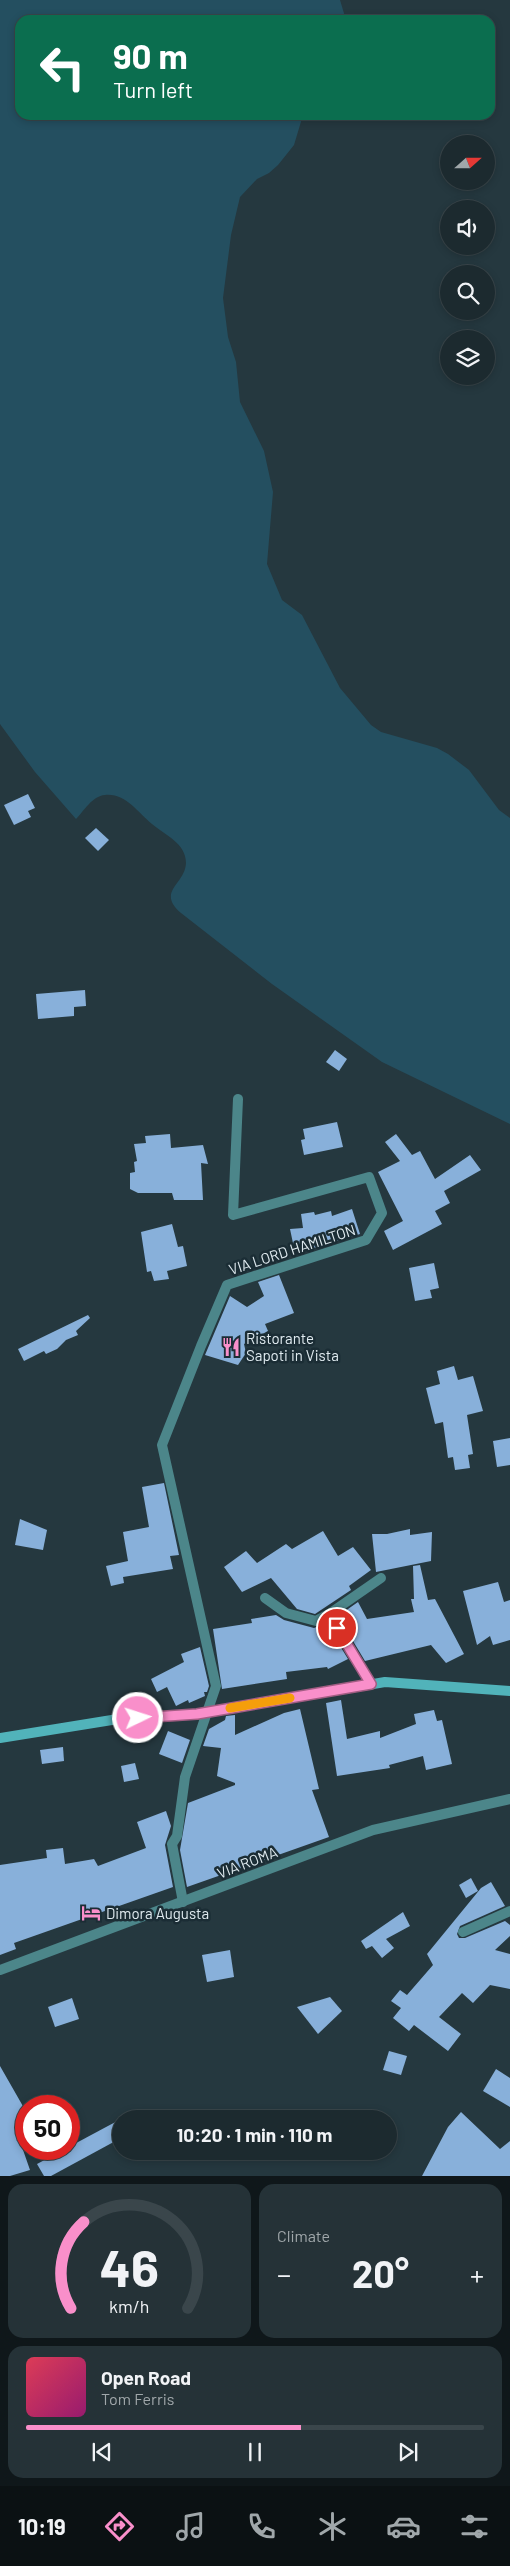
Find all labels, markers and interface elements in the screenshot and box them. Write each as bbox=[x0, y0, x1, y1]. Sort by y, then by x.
text: 90 m bbox=[113, 34, 188, 76]
icon: left bbox=[30, 35, 95, 100]
text: Turn left bbox=[113, 76, 193, 102]
north arrow bbox=[440, 135, 495, 190]
map controls bbox=[440, 135, 495, 385]
button: sound bbox=[440, 200, 495, 255]
button: search bbox=[440, 265, 495, 320]
button: layers bbox=[440, 330, 495, 385]
street label: VIA LORD HAMILTON bbox=[226, 1220, 358, 1278]
place label: Ristorante Sapoti in Vista bbox=[246, 1329, 339, 1364]
restaurant icon: Ristorante Sapoti in Vista bbox=[220, 1336, 242, 1358]
pin bbox=[316, 1607, 358, 1649]
icon: arrive bbox=[323, 1614, 351, 1642]
position arrow bbox=[111, 1691, 163, 1743]
street label: VIA ROMA bbox=[214, 1842, 280, 1882]
hotel icon: Dimora Augusta bbox=[80, 1902, 102, 1924]
place label: Dimora Augusta bbox=[106, 1904, 209, 1922]
speed limit sign: 50 bbox=[15, 2095, 80, 2160]
text: 10:20 · 1 min · 110 m bbox=[177, 2123, 332, 2146]
text: Climate bbox=[277, 2226, 330, 2245]
text: 46 bbox=[100, 2235, 159, 2297]
text: 20° bbox=[352, 2250, 409, 2296]
text: − bbox=[277, 2257, 291, 2291]
text: + bbox=[470, 2257, 484, 2291]
text: km/h bbox=[109, 2295, 150, 2317]
text: Open Road bbox=[101, 2366, 191, 2389]
text: Tom Ferris bbox=[101, 2389, 175, 2408]
icon: previous bbox=[88, 2438, 116, 2466]
icon: pause bbox=[241, 2438, 269, 2466]
icon: next bbox=[394, 2438, 422, 2466]
icon: directions bbox=[102, 2509, 137, 2544]
icon: music bbox=[173, 2509, 208, 2544]
icon: phone bbox=[244, 2509, 279, 2544]
icon: climate bbox=[315, 2509, 350, 2544]
icon: car bbox=[386, 2509, 421, 2544]
icon: filters bbox=[457, 2509, 492, 2544]
text: 10:19 bbox=[18, 2513, 66, 2539]

